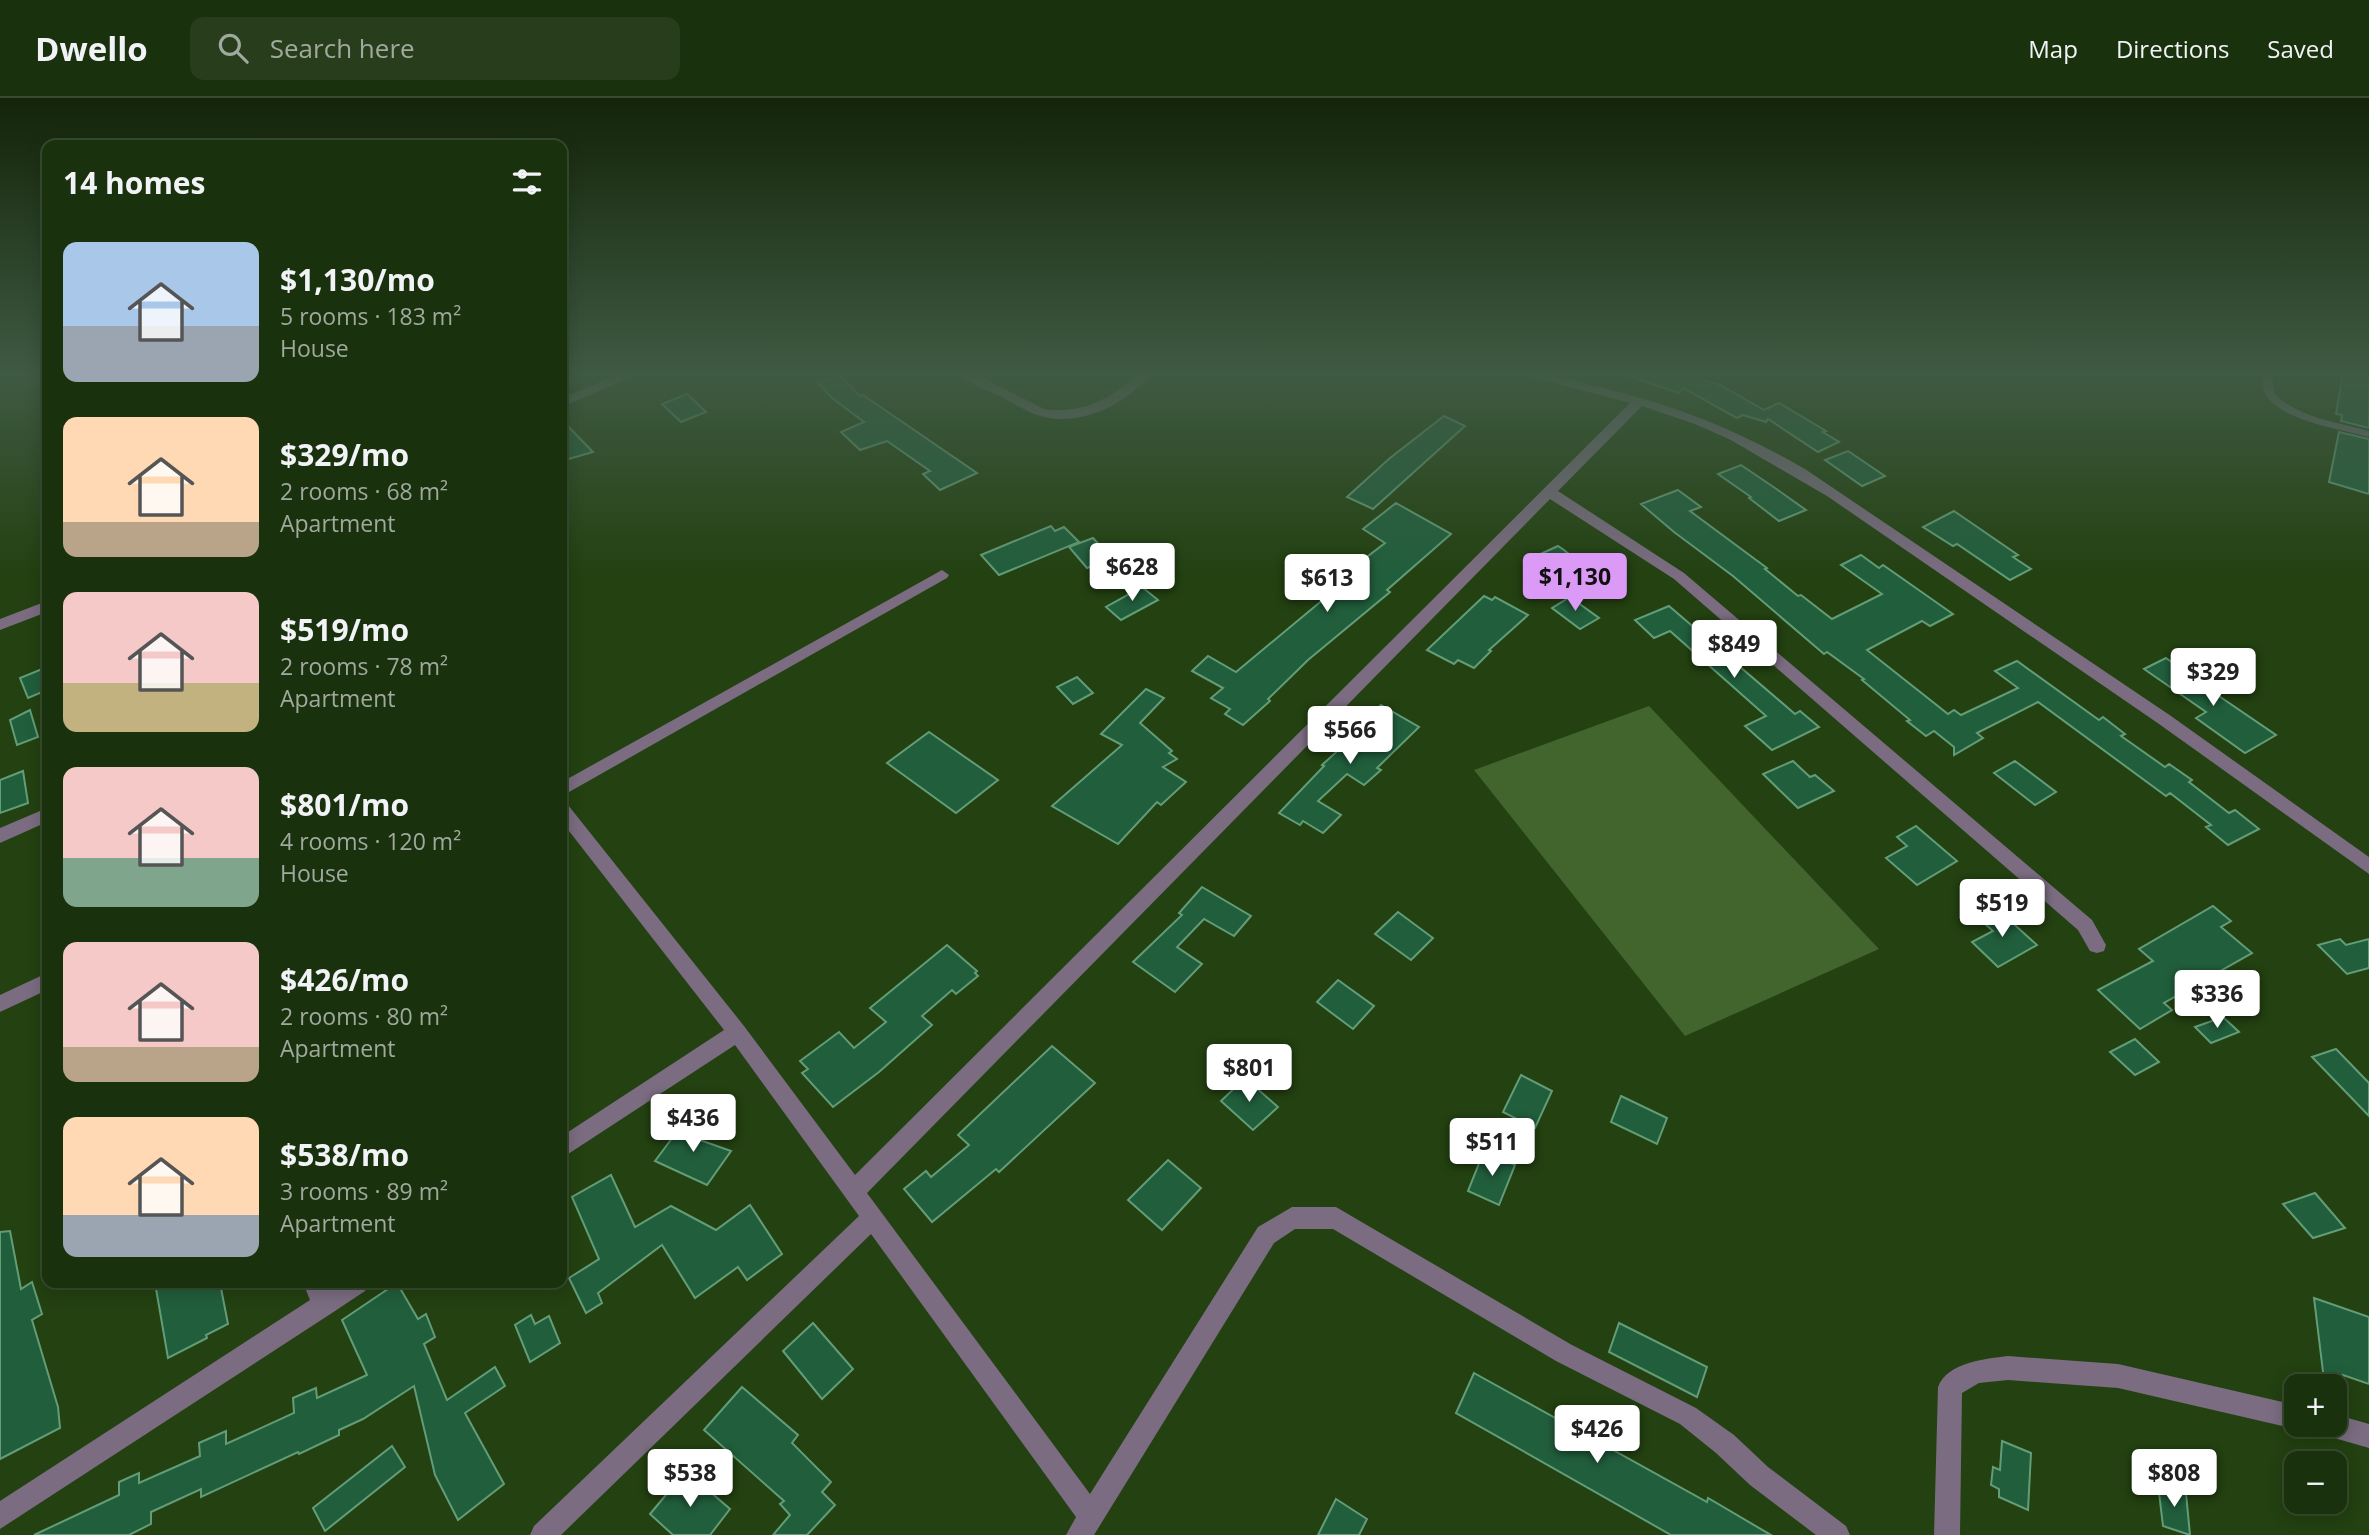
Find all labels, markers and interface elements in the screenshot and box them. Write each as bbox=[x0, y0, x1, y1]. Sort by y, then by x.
search box bbox=[190, 17, 680, 80]
text: Dwello bbox=[35, 26, 148, 71]
icon: search bbox=[214, 29, 252, 67]
text: Search here bbox=[270, 30, 415, 66]
text: Map bbox=[2028, 32, 2078, 65]
text: Directions bbox=[2116, 32, 2229, 65]
text: Saved bbox=[2267, 32, 2334, 65]
text: 14 homes bbox=[63, 162, 206, 203]
icon: filters bbox=[508, 163, 546, 201]
text: $1,130/mo bbox=[280, 259, 435, 300]
icon: home bbox=[119, 270, 203, 354]
text: 5 rooms · 183 m² bbox=[280, 300, 461, 332]
text: House bbox=[280, 332, 349, 364]
text: $329/mo bbox=[280, 434, 409, 475]
icon: home bbox=[119, 445, 203, 529]
text: 2 rooms · 68 m² bbox=[280, 475, 448, 507]
text: Apartment bbox=[280, 507, 396, 539]
pin: $628 bbox=[1091, 544, 1173, 603]
text: $628 bbox=[1106, 550, 1158, 582]
pin: $613 bbox=[1286, 554, 1368, 614]
pin: $1,130 bbox=[1518, 554, 1632, 613]
text: $1,130 bbox=[1539, 560, 1611, 592]
text: $613 bbox=[1301, 561, 1353, 593]
text: $519/mo bbox=[280, 609, 409, 650]
icon: home bbox=[119, 620, 203, 704]
pin: $849 bbox=[1693, 620, 1775, 680]
text: $849 bbox=[1708, 627, 1760, 659]
pin: $329 bbox=[2172, 648, 2254, 708]
text: 2 rooms · 78 m² bbox=[280, 650, 448, 682]
text: $329 bbox=[2187, 655, 2239, 687]
text: Apartment bbox=[280, 682, 396, 714]
pin: $566 bbox=[1309, 706, 1391, 766]
text: $566 bbox=[1324, 713, 1376, 745]
text: $801/mo bbox=[280, 784, 409, 825]
icon: home bbox=[119, 795, 203, 879]
text: 4 rooms · 120 m² bbox=[280, 825, 461, 857]
text: House bbox=[280, 857, 349, 889]
pin: $519 bbox=[1961, 880, 2043, 939]
text: $519 bbox=[1976, 886, 2028, 918]
text: $426/mo bbox=[280, 959, 409, 1000]
icon: home bbox=[119, 970, 203, 1054]
pin: $336 bbox=[2176, 970, 2258, 1030]
text: $336 bbox=[2191, 977, 2243, 1009]
text: 2 rooms · 80 m² bbox=[280, 1000, 448, 1032]
text: Apartment bbox=[280, 1032, 396, 1064]
pin: $801 bbox=[1208, 1044, 1290, 1104]
text: $801 bbox=[1223, 1051, 1275, 1083]
pin: $436 bbox=[652, 1094, 734, 1154]
text: $436 bbox=[667, 1101, 719, 1133]
pin: $511 bbox=[1451, 1118, 1533, 1178]
text: $511 bbox=[1466, 1125, 1518, 1157]
text: $538/mo bbox=[280, 1134, 409, 1175]
icon: home bbox=[119, 1145, 203, 1229]
text: 3 rooms · 89 m² bbox=[280, 1175, 448, 1207]
text: Apartment bbox=[280, 1207, 396, 1239]
map controls bbox=[2284, 1374, 2347, 1514]
button: + bbox=[2284, 1374, 2347, 1437]
pin: $426 bbox=[1556, 1406, 1638, 1465]
text: $426 bbox=[1571, 1412, 1623, 1444]
pin: $538 bbox=[649, 1450, 731, 1509]
pin: $808 bbox=[2133, 1450, 2215, 1509]
button: − bbox=[2284, 1451, 2347, 1514]
text: $538 bbox=[664, 1456, 716, 1488]
text: $808 bbox=[2148, 1456, 2200, 1488]

